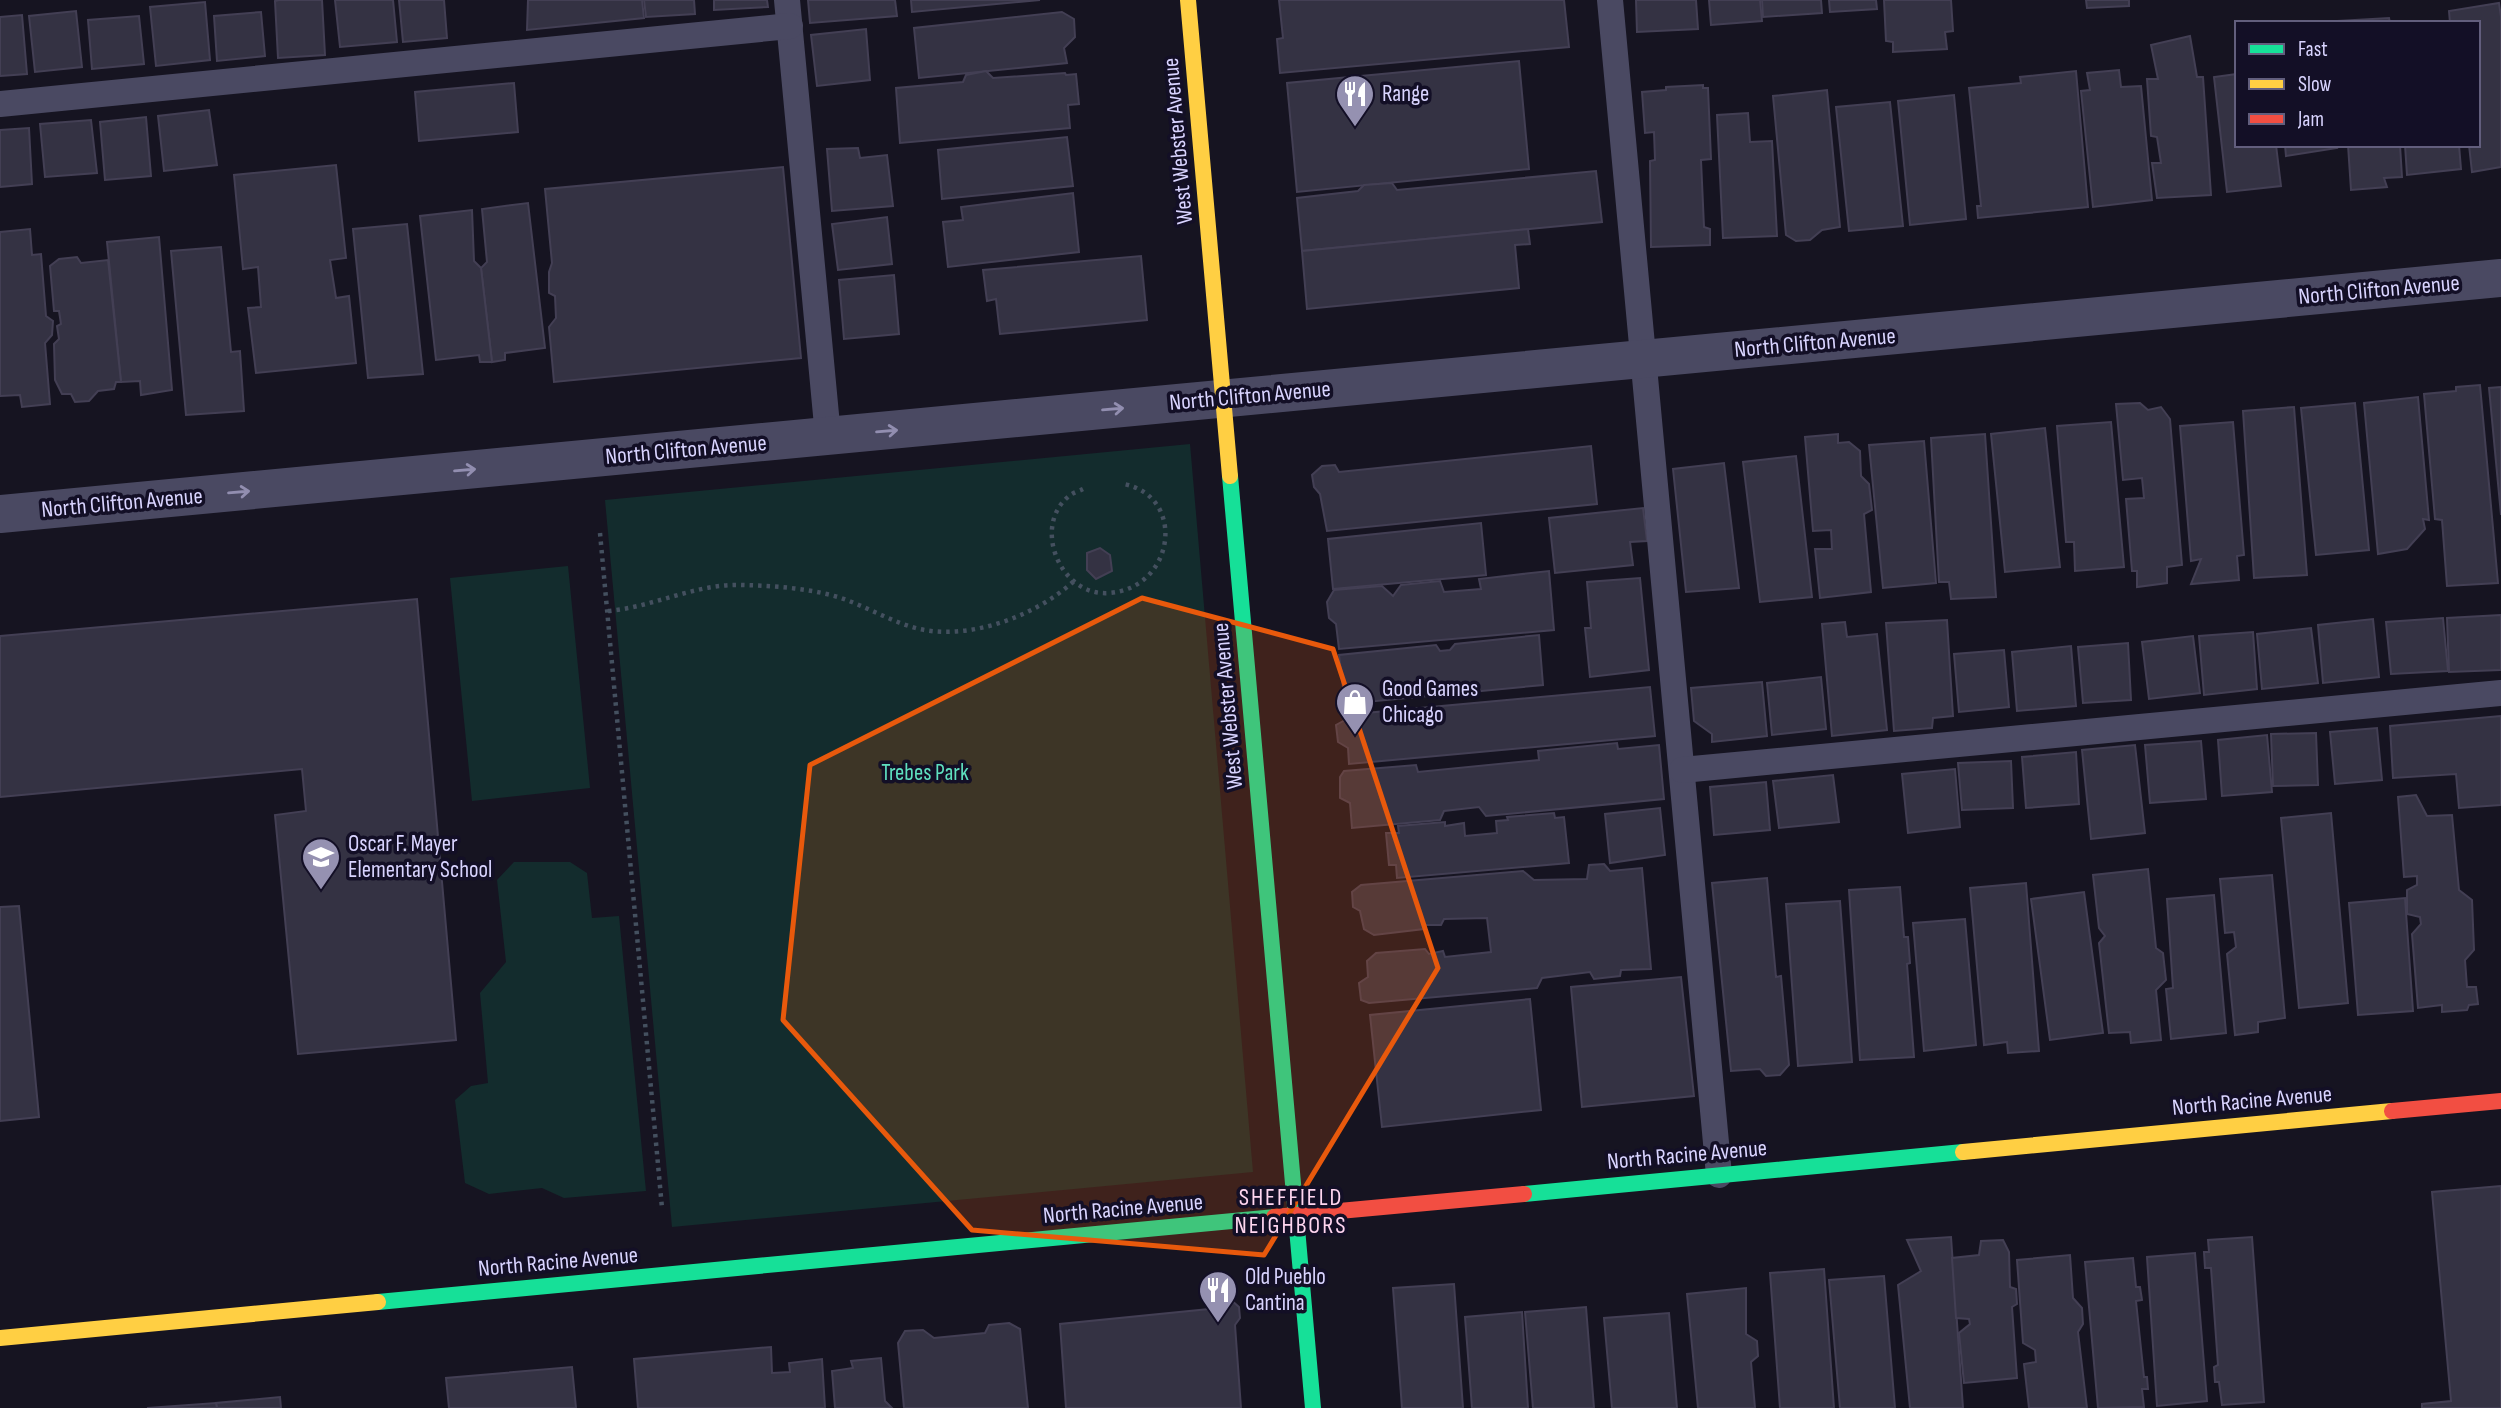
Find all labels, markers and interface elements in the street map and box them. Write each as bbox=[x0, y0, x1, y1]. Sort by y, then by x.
legend bbox=[2235, 21, 2480, 147]
text: Fast bbox=[2298, 37, 2328, 62]
street label: West Webster Avenue bbox=[1157, 57, 1199, 225]
text: Slow bbox=[2298, 72, 2332, 97]
restaurant icon: Range bbox=[1334, 73, 1376, 128]
place label: Range bbox=[1382, 80, 1429, 108]
text: Jam bbox=[2297, 107, 2324, 132]
street label: North Clifton Avenue bbox=[2297, 269, 2461, 311]
street label: North Clifton Avenue bbox=[1733, 322, 1897, 364]
street label: North Clifton Avenue bbox=[1168, 375, 1332, 417]
one-way arrow bbox=[1101, 402, 1124, 415]
one-way arrow bbox=[875, 424, 898, 437]
street label: North Clifton Avenue bbox=[604, 429, 768, 471]
one-way arrow bbox=[453, 464, 476, 477]
street label: North Clifton Avenue bbox=[40, 482, 204, 524]
one-way arrow bbox=[227, 485, 249, 498]
street label: West Webster Avenue bbox=[1207, 622, 1249, 790]
place label: Good Games Chicago bbox=[1382, 675, 1478, 729]
shop icon: Good Games Chicago bbox=[1334, 681, 1376, 736]
park label: Trebes Park bbox=[881, 759, 969, 787]
place label: Oscar F. Mayer Elementary School bbox=[348, 830, 492, 884]
school or university icon: Oscar F. Mayer Elementary School bbox=[300, 836, 342, 891]
street label: North Racine Avenue bbox=[2171, 1080, 2333, 1122]
street label: North Racine Avenue bbox=[1606, 1134, 1768, 1176]
district label: SHEFFIELD NEIGHBORS bbox=[1234, 1183, 1348, 1240]
street label: North Racine Avenue bbox=[1042, 1188, 1204, 1230]
street label: North Racine Avenue bbox=[477, 1241, 639, 1283]
place label: Old Pueblo Cantina bbox=[1245, 1263, 1326, 1317]
restaurant icon: Old Pueblo Cantina bbox=[1197, 1269, 1239, 1324]

